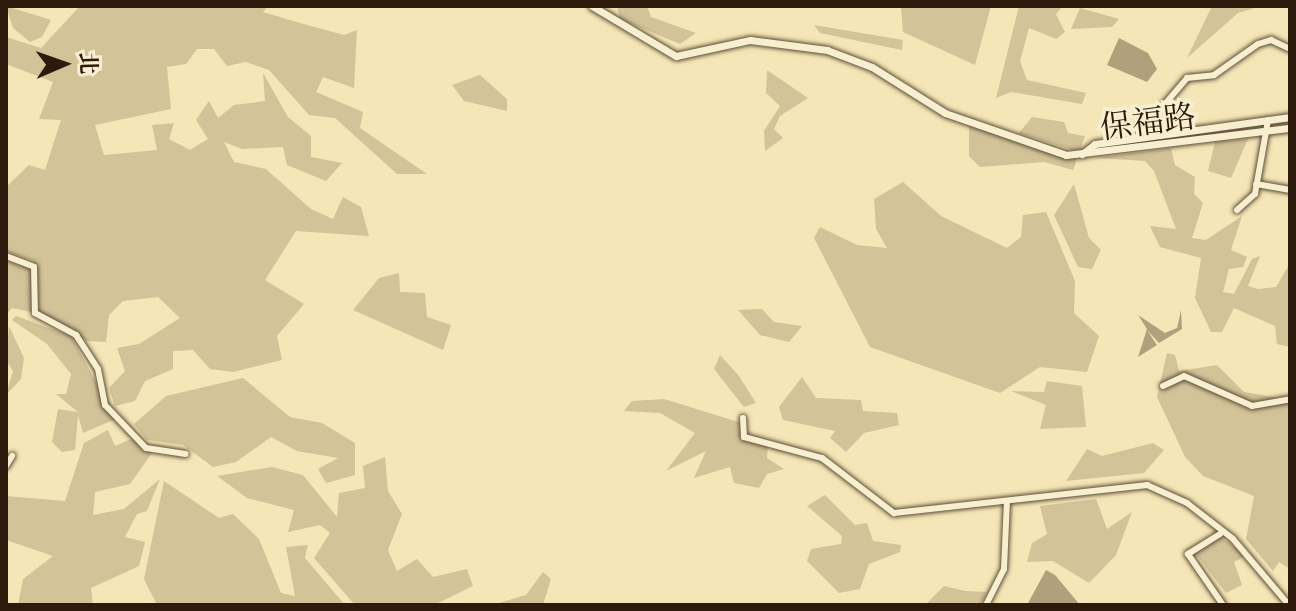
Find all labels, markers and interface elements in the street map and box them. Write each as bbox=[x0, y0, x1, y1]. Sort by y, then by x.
north arrow bbox=[24, 24, 104, 104]
text: 北 bbox=[75, 52, 102, 75]
street label: 保福路 bbox=[1098, 98, 1198, 148]

